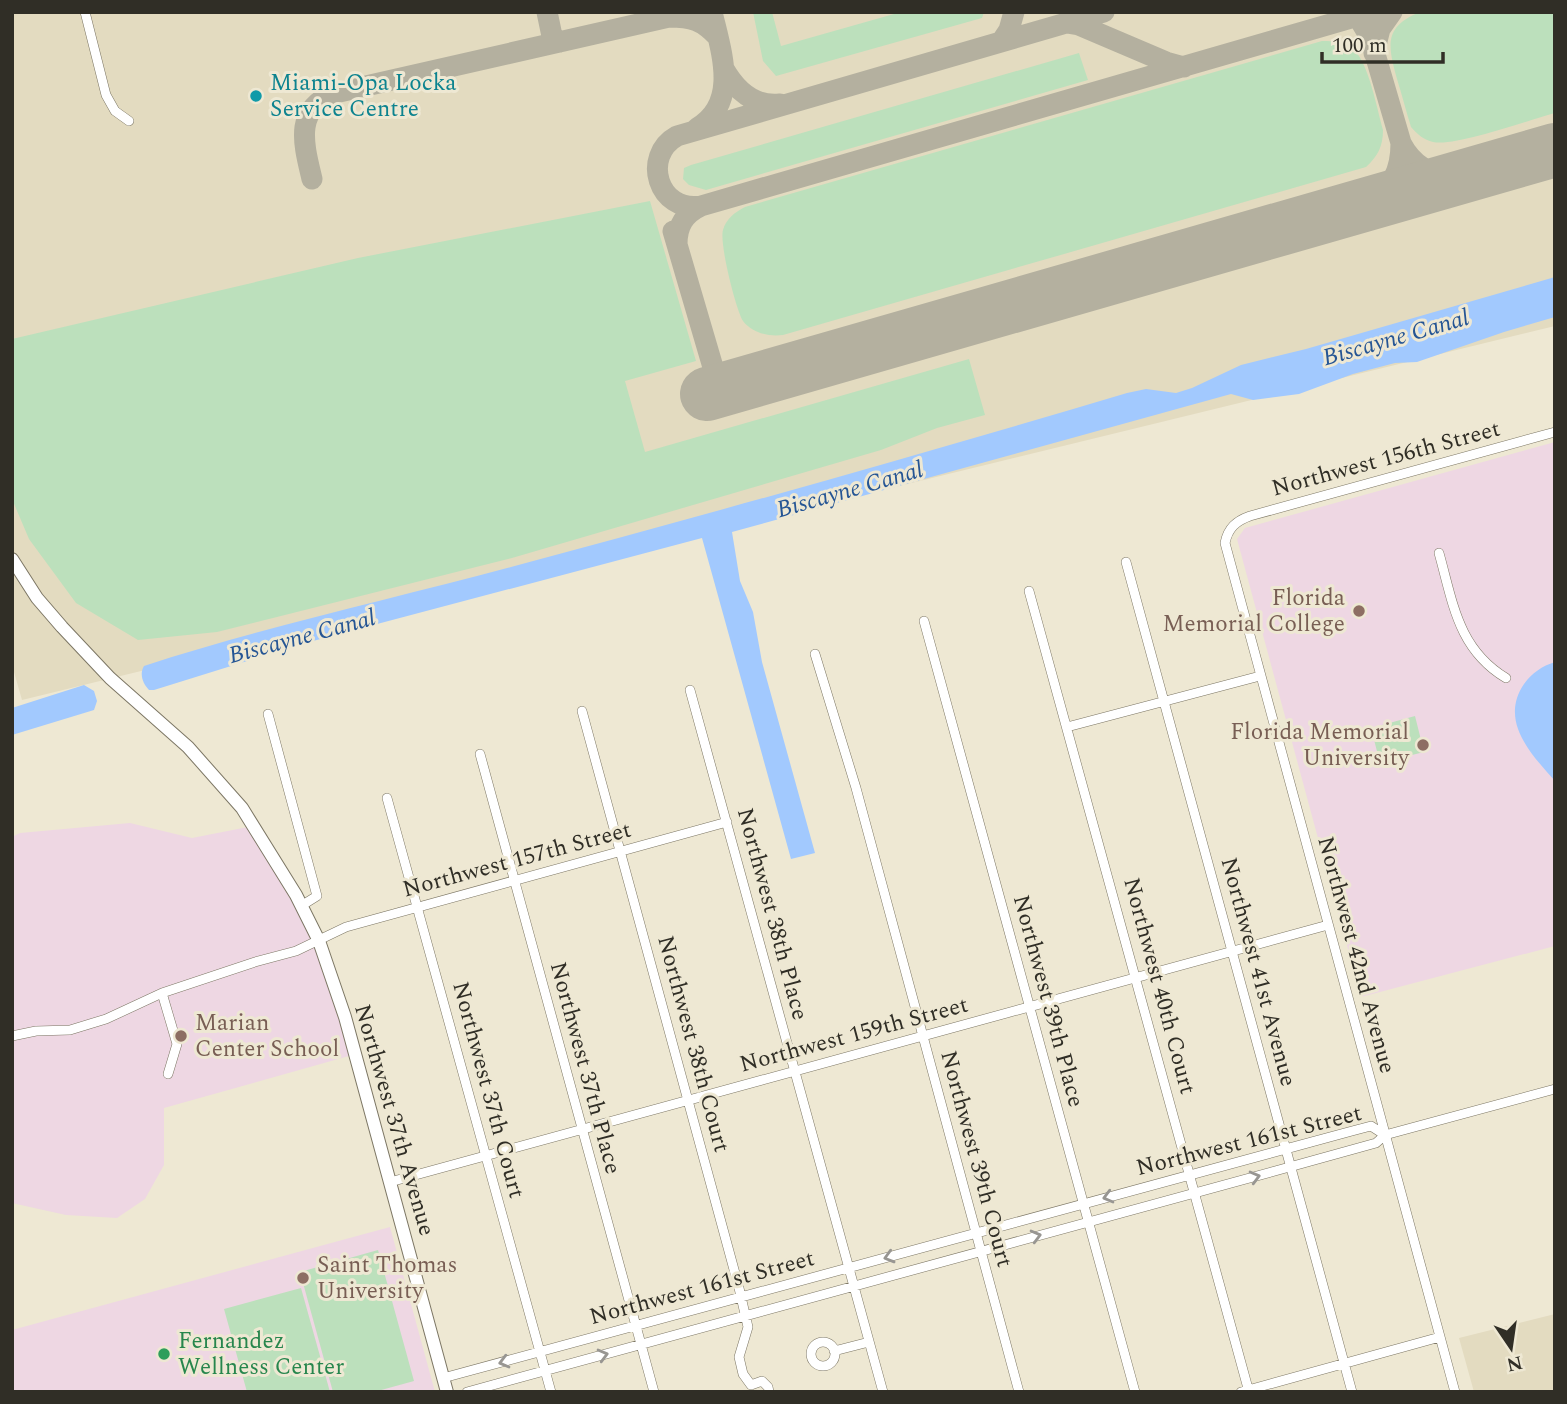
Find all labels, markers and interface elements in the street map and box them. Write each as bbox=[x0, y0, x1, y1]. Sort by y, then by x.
scale bar bbox=[1322, 21, 1443, 65]
text: 100 m bbox=[1332, 30, 1387, 62]
place label: Miami-Opa Locka Service Centre bbox=[270, 66, 457, 127]
marker: Miami-Opa Locka Service Centre bbox=[248, 88, 264, 104]
water label: Biscayne Canal bbox=[1318, 300, 1474, 376]
street label: Northwest 156th Street bbox=[1268, 412, 1504, 506]
water label: Biscayne Canal bbox=[772, 452, 928, 528]
place label: Florida Memorial College bbox=[1162, 581, 1345, 642]
water label: Biscayne Canal bbox=[224, 600, 380, 674]
marker: Florida Memorial College bbox=[1351, 603, 1367, 619]
place label: Florida Memorial University bbox=[1230, 715, 1410, 776]
marker: Florida Memorial University bbox=[1415, 737, 1431, 753]
street label: Northwest 38th Place bbox=[727, 804, 817, 1024]
street label: Northwest 157th Street bbox=[399, 813, 635, 907]
street label: Northwest 42nd Avenue bbox=[1307, 833, 1405, 1077]
street label: Northwest 41st Avenue bbox=[1211, 854, 1305, 1090]
street label: Northwest 40th Court bbox=[1113, 874, 1205, 1098]
street label: Northwest 39th Place bbox=[1003, 891, 1093, 1111]
street label: Northwest 38th Court bbox=[647, 932, 739, 1156]
street label: Northwest 37th Place bbox=[540, 958, 630, 1178]
street label: Northwest 37th Court bbox=[442, 978, 534, 1202]
street label: Northwest 159th Street bbox=[736, 988, 972, 1082]
street label: Northwest 37th Avenue bbox=[344, 1000, 444, 1240]
place label: Marian Center School bbox=[195, 1006, 339, 1067]
marker: Marian Center School bbox=[173, 1028, 189, 1044]
street label: Northwest 39th Court bbox=[930, 1047, 1022, 1271]
street label: Northwest 161st Street bbox=[1132, 1096, 1366, 1186]
one-way arrow bbox=[1249, 1171, 1261, 1185]
one-way arrow bbox=[1103, 1189, 1115, 1203]
one-way arrow bbox=[1029, 1230, 1041, 1245]
street label: Northwest 161st Street bbox=[586, 1241, 818, 1335]
place label: Saint Thomas University bbox=[317, 1248, 458, 1309]
one-way arrow bbox=[883, 1249, 895, 1263]
marker: Saint Thomas University bbox=[295, 1270, 311, 1286]
north arrow bbox=[1476, 1313, 1546, 1383]
place label: Fernandez Wellness Center bbox=[178, 1324, 344, 1385]
marker: Fernandez Wellness Center bbox=[156, 1346, 172, 1362]
text: N bbox=[1504, 1347, 1525, 1379]
one-way arrow bbox=[597, 1348, 609, 1363]
one-way arrow bbox=[498, 1354, 510, 1368]

